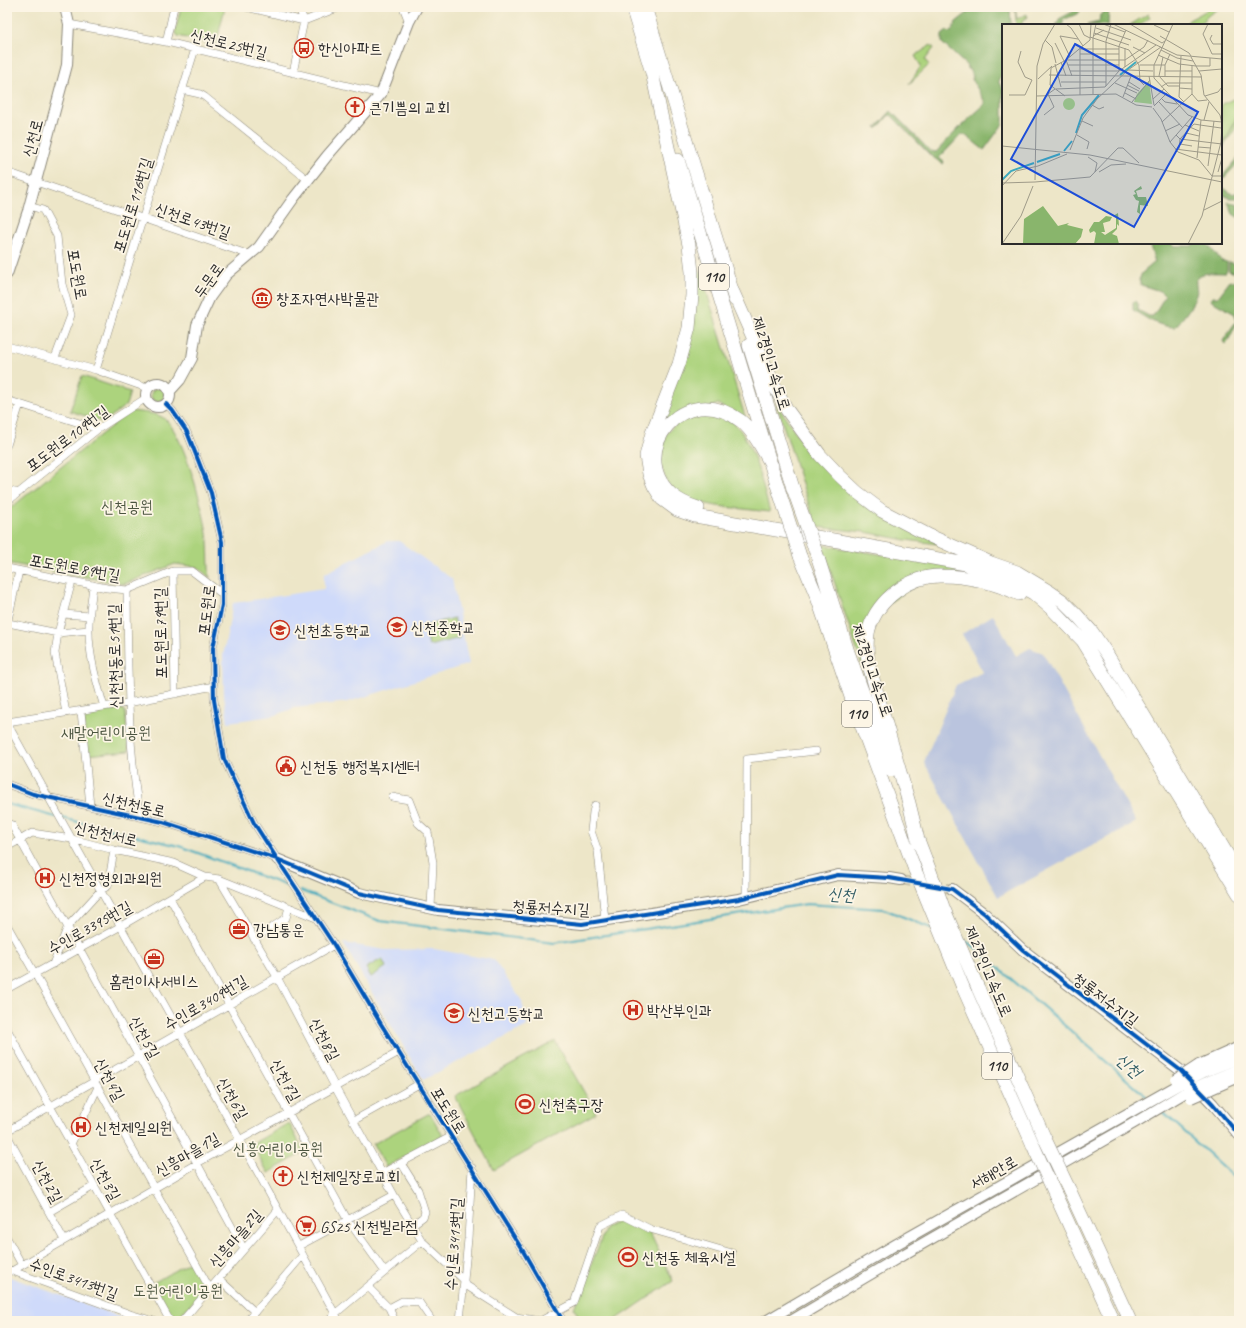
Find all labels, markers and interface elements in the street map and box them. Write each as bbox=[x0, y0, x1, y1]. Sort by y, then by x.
inset map bbox=[1002, 24, 1222, 244]
street label: 신천로25번길 bbox=[188, 25, 270, 63]
bus stop icon: 한신아파트 bbox=[293, 37, 315, 59]
place label: 한신아파트 bbox=[318, 39, 382, 59]
church icon: 큰기쁨의 교회 bbox=[344, 96, 366, 118]
place label: 큰기쁨의 교회 bbox=[369, 98, 450, 118]
street label: 신천로 bbox=[18, 117, 48, 160]
street label: 포도원로116번길 bbox=[109, 155, 157, 255]
street label: 신천로43번길 bbox=[152, 199, 233, 243]
street label: 포도원로 bbox=[63, 247, 91, 301]
street label: 두문로 bbox=[189, 259, 228, 302]
road number: 110 bbox=[699, 264, 729, 290]
museum icon: 창조자연사박물관 bbox=[251, 287, 273, 309]
place label: 창조자연사박물관 bbox=[276, 289, 379, 309]
street label: 제2경인고속도로 bbox=[747, 314, 795, 413]
street label: 포도원로109번길 bbox=[22, 401, 113, 477]
park label: 신천공원 bbox=[101, 497, 153, 517]
street label: 포도원로89번길 bbox=[28, 550, 122, 586]
street label: 포도원로 bbox=[194, 583, 220, 637]
street label: 포도원로79번길 bbox=[150, 587, 172, 679]
street label: 신천천동로51번길 bbox=[104, 603, 126, 708]
school or university icon: 신천중학교 bbox=[386, 616, 408, 638]
place label: 신천중학교 bbox=[411, 618, 475, 638]
school or university icon: 신천초등학교 bbox=[269, 619, 291, 641]
place label: 신천초등학교 bbox=[294, 621, 371, 641]
street label: 제2경인고속도로 bbox=[847, 621, 897, 720]
road number: 110 bbox=[842, 701, 872, 727]
park label: 새말어린이공원 bbox=[61, 723, 151, 743]
public building icon: 신천동 행정복지센터 bbox=[275, 755, 297, 777]
place label: 신천동 행정복지센터 bbox=[300, 757, 420, 777]
street label: 신천천동로 bbox=[100, 788, 167, 822]
street label: 신천천서로 bbox=[72, 817, 139, 851]
hospital icon: 신천정형외과의원 bbox=[34, 867, 56, 889]
place label: 신천정형외과의원 bbox=[59, 869, 162, 889]
water label: 신천 bbox=[827, 883, 858, 906]
street label: 수인로3395번길 bbox=[44, 896, 135, 959]
street label: 청룡저수지길 bbox=[512, 896, 590, 920]
office icon: 강남통운 bbox=[228, 918, 250, 940]
place label: 강남통운 bbox=[253, 920, 305, 940]
street label: 제2경인고속도로 bbox=[960, 923, 1016, 1020]
office icon: 홈런이사서비스 bbox=[143, 948, 165, 970]
street label: 청룡저수지길 bbox=[1069, 969, 1142, 1031]
street label: 수인로3409번길 bbox=[160, 971, 251, 1035]
place label: 홈런이사서비스 bbox=[109, 972, 199, 992]
hospital icon: 박산부인과 bbox=[622, 999, 644, 1021]
place label: 박산부인과 bbox=[647, 1001, 712, 1021]
school or university icon: 신천고등학교 bbox=[443, 1002, 465, 1024]
place label: 신천고등학교 bbox=[468, 1004, 545, 1024]
street label: 신천5길 bbox=[124, 1013, 164, 1062]
street label: 신천8길 bbox=[305, 1015, 344, 1065]
water label: 신천 bbox=[1111, 1048, 1148, 1084]
road number: 110 bbox=[982, 1053, 1012, 1079]
street label: 신천4길 bbox=[89, 1055, 129, 1104]
street label: 신천7길 bbox=[265, 1056, 305, 1105]
street label: 신천6길 bbox=[212, 1074, 252, 1123]
street label: 포도원로 bbox=[426, 1083, 470, 1138]
sports icon: 신천축구장 bbox=[514, 1093, 536, 1115]
place label: 신천축구장 bbox=[539, 1095, 604, 1115]
hospital icon: 신천제일의원 bbox=[70, 1116, 92, 1138]
place label: 신천제일의원 bbox=[95, 1118, 172, 1138]
street label: 신흥마을1길 bbox=[152, 1128, 224, 1181]
park label: 신흥어린이공원 bbox=[233, 1139, 323, 1159]
street label: 서해안로 bbox=[966, 1151, 1021, 1194]
street label: 신천3길 bbox=[85, 1155, 125, 1204]
street label: 신천2길 bbox=[28, 1157, 67, 1207]
church icon: 신천제일장로교회 bbox=[272, 1165, 294, 1187]
place label: 신천제일장로교회 bbox=[297, 1167, 400, 1187]
street label: 수인로3413번길 bbox=[441, 1197, 467, 1291]
street label: 신흥마을2길 bbox=[205, 1205, 267, 1272]
supermarket icon: GS25 신천빌라점 bbox=[295, 1215, 317, 1237]
place label: GS25 신천빌라점 bbox=[320, 1217, 418, 1237]
sports icon: 신천동 체육시설 bbox=[617, 1246, 639, 1268]
place label: 신천동 체육시설 bbox=[642, 1248, 736, 1268]
street label: 수인로3413번길 bbox=[26, 1254, 121, 1304]
park label: 도원어린이공원 bbox=[133, 1281, 223, 1301]

